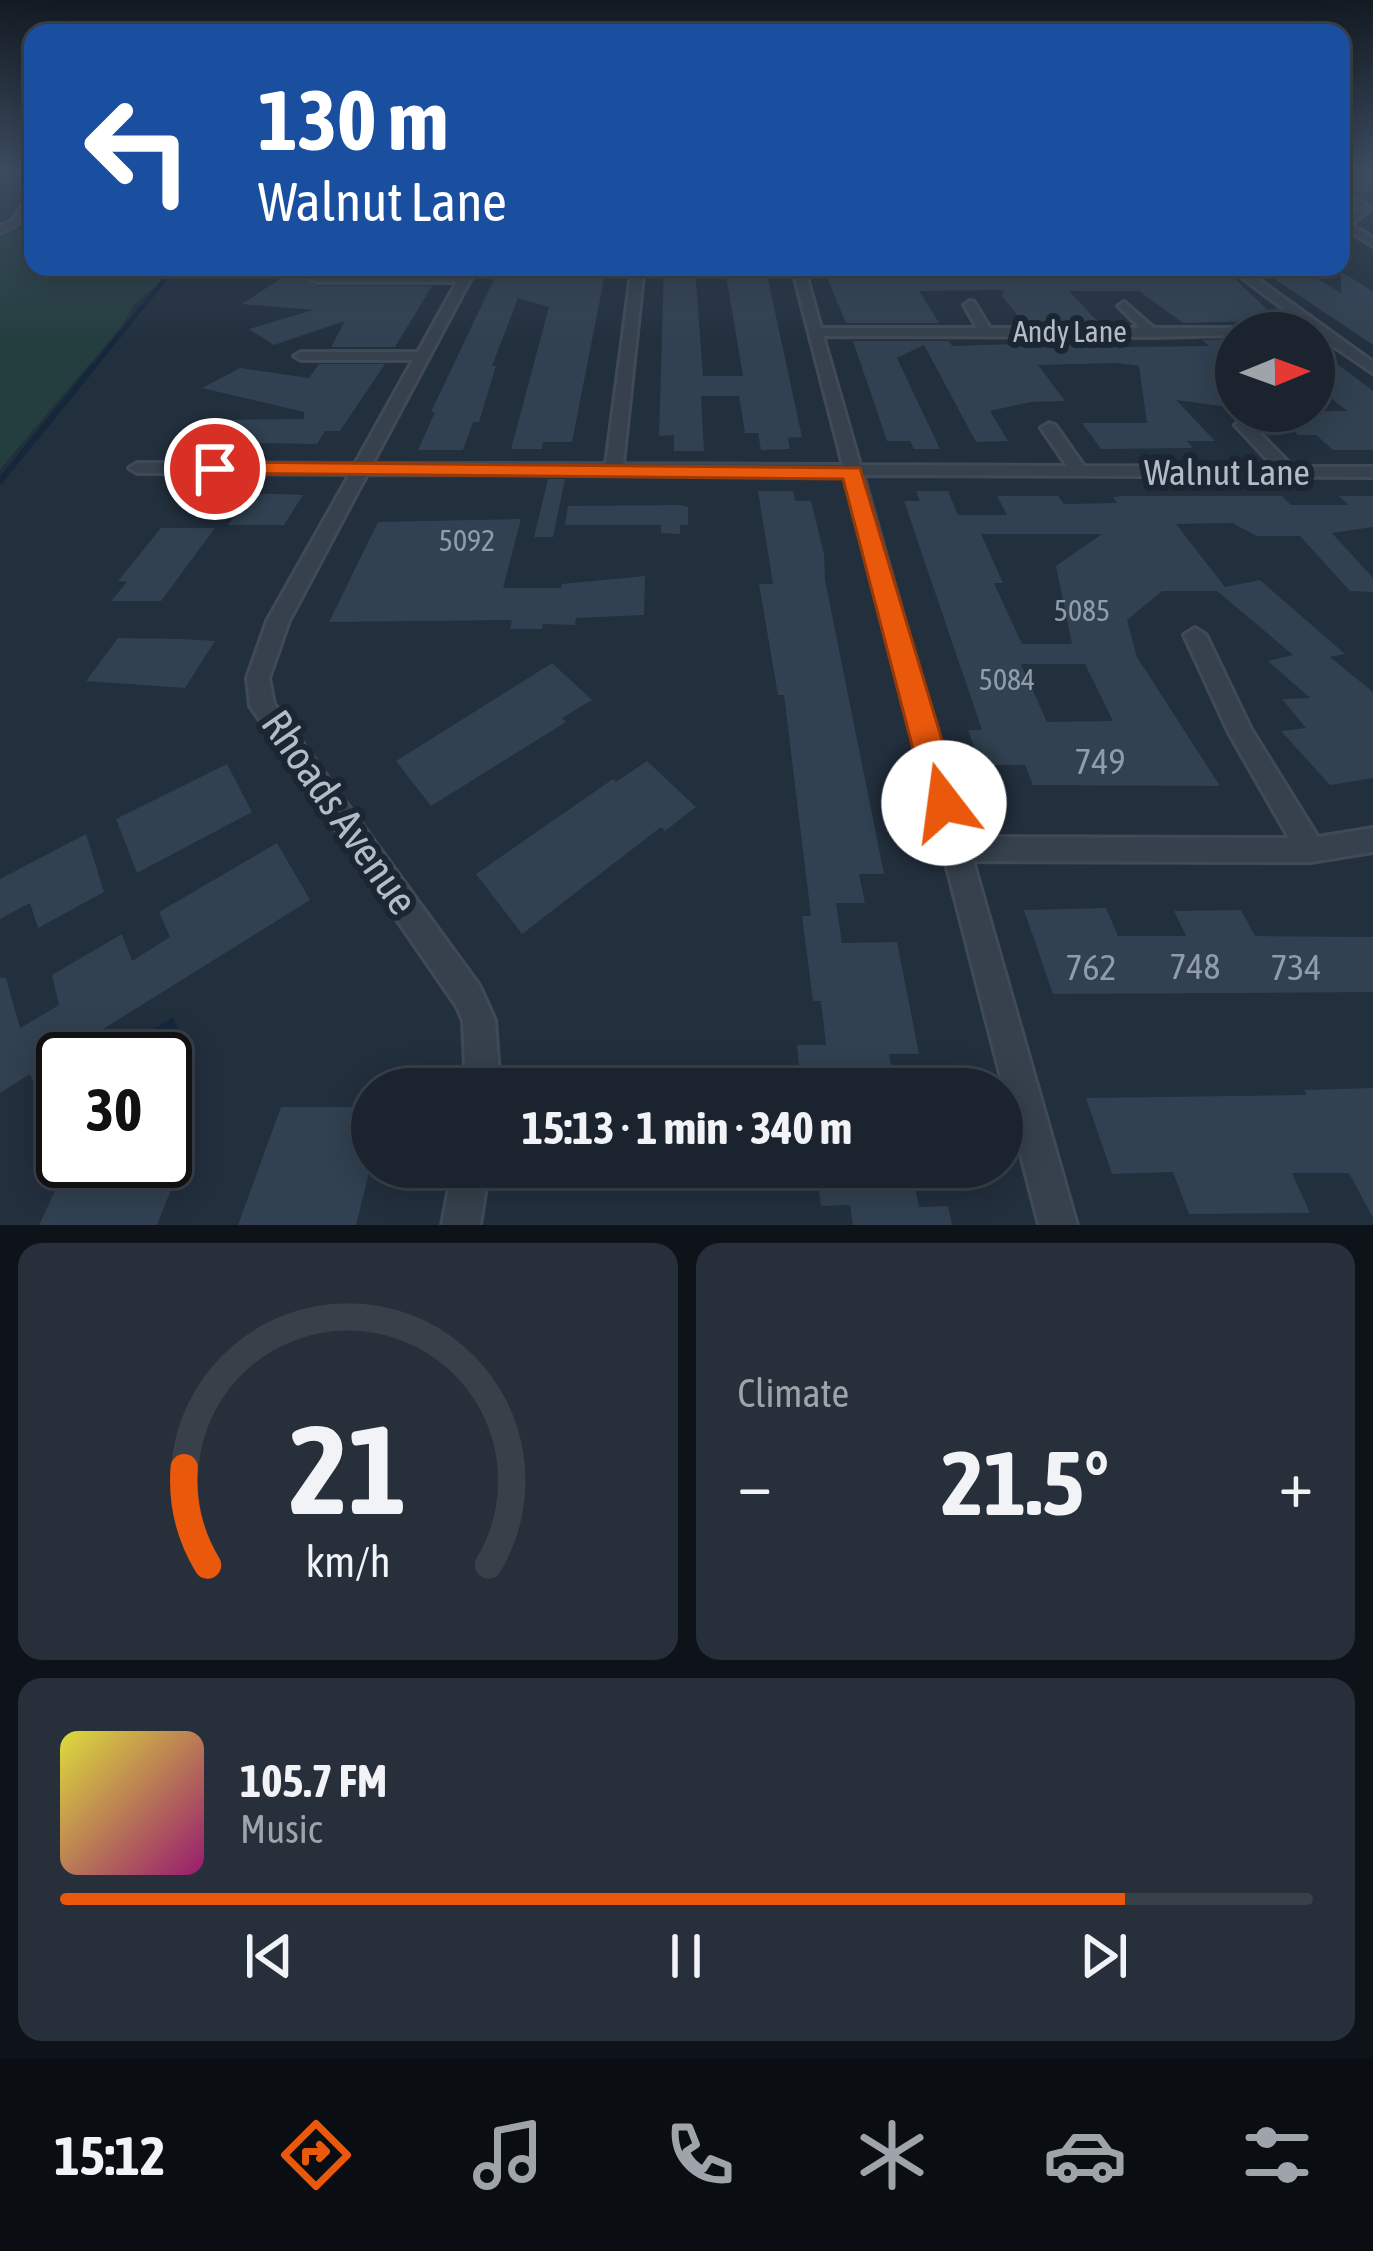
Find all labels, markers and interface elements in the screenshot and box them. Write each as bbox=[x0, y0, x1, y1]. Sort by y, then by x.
icon: left bbox=[60, 72, 216, 228]
text: 130 m bbox=[258, 72, 448, 168]
text: Walnut Lane bbox=[258, 171, 507, 232]
north arrow bbox=[1215, 312, 1335, 432]
map controls bbox=[1215, 312, 1335, 432]
street label: Andy Lane bbox=[1013, 314, 1127, 348]
pin bbox=[164, 418, 266, 520]
icon: arrive bbox=[182, 436, 248, 502]
street label: Walnut Lane bbox=[1144, 451, 1310, 493]
house number: 5092 bbox=[439, 523, 495, 557]
house number: 5085 bbox=[1054, 593, 1110, 627]
house number: 5084 bbox=[979, 662, 1035, 696]
street label: Rhoads Avenue bbox=[252, 701, 428, 923]
position arrow bbox=[881, 740, 1007, 866]
house number: 749 bbox=[1075, 740, 1125, 782]
house number: 748 bbox=[1170, 945, 1220, 987]
house number: 762 bbox=[1066, 946, 1116, 988]
house number: 734 bbox=[1271, 946, 1321, 988]
speed limit sign: 30 bbox=[36, 1032, 192, 1188]
text: 15:13 · 1 min · 340 m bbox=[522, 1102, 852, 1154]
text: Climate bbox=[738, 1371, 849, 1415]
text: 21 bbox=[289, 1397, 406, 1540]
text: 21.5° bbox=[941, 1431, 1109, 1534]
text: − bbox=[738, 1445, 772, 1521]
text: + bbox=[1279, 1445, 1313, 1521]
text: km/h bbox=[305, 1536, 390, 1585]
text: 105.7 FM bbox=[240, 1755, 387, 1807]
text: Music bbox=[240, 1807, 322, 1851]
icon: previous bbox=[236, 1923, 302, 1989]
icon: pause bbox=[653, 1923, 719, 1989]
icon: next bbox=[1071, 1923, 1137, 1989]
icon: directions bbox=[274, 2113, 358, 2197]
icon: music bbox=[466, 2113, 550, 2197]
icon: phone bbox=[658, 2113, 742, 2197]
icon: climate bbox=[850, 2113, 934, 2197]
icon: car bbox=[1043, 2113, 1127, 2197]
icon: filters bbox=[1235, 2113, 1319, 2197]
text: 15:12 bbox=[54, 2125, 165, 2186]

